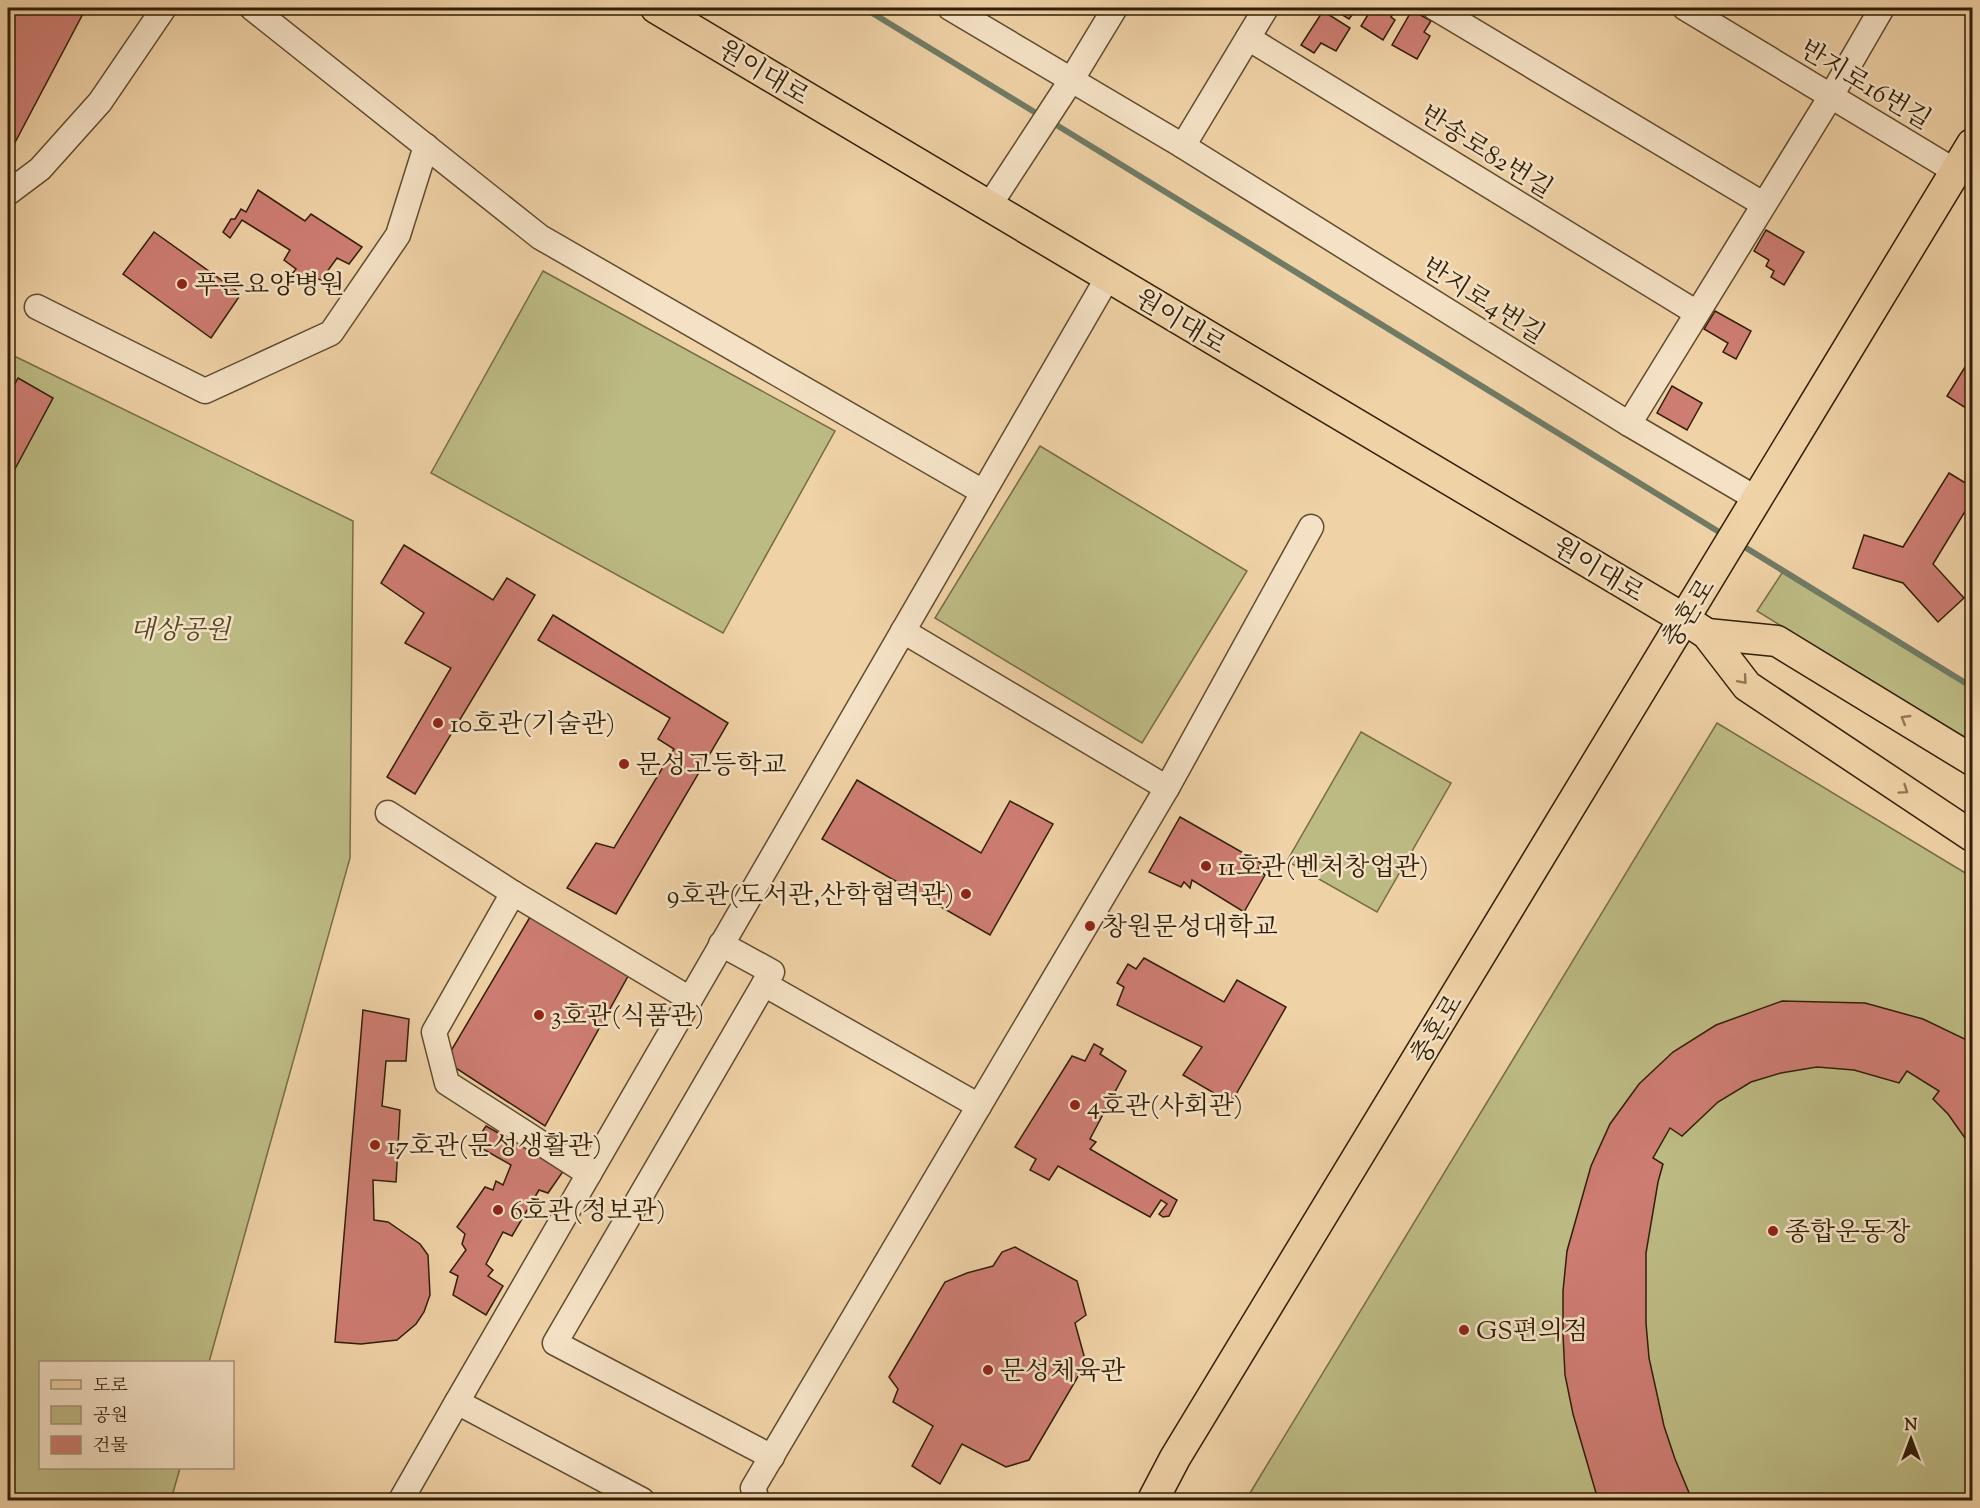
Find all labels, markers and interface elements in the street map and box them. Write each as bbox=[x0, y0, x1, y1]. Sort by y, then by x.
street label: 원이대로 bbox=[710, 32, 815, 116]
street label: 반지로16번길 bbox=[1792, 32, 1937, 140]
street label: 반송로82번길 bbox=[1412, 98, 1559, 209]
street label: 반지로4번길 bbox=[1414, 250, 1551, 355]
place label: 푸른요양병원 bbox=[194, 268, 345, 305]
marker: 푸른요양병원 bbox=[175, 277, 189, 291]
street label: 원이대로 bbox=[1127, 281, 1232, 365]
street label: 원이대로 bbox=[1545, 529, 1650, 613]
street label: 충혼로 bbox=[1654, 573, 1726, 656]
park label: 대상공원 bbox=[130, 613, 232, 650]
one-way arrow bbox=[1736, 673, 1747, 684]
place label: 10호관(기술관) bbox=[450, 707, 615, 744]
one-way arrow bbox=[1901, 714, 1911, 726]
marker: 10호관(기술관) bbox=[431, 716, 445, 730]
place label: 문성고등학교 bbox=[636, 748, 787, 785]
marker: 문성고등학교 bbox=[617, 757, 631, 771]
one-way arrow bbox=[1897, 783, 1908, 794]
place label: 11호관(벤처창업관) bbox=[1218, 850, 1428, 887]
marker: 11호관(벤처창업관) bbox=[1199, 859, 1213, 873]
place label: 9호관(도서관,산학협력관) bbox=[667, 878, 954, 915]
marker: 9호관(도서관,산학협력관) bbox=[959, 887, 973, 901]
place label: 창원문성대학교 bbox=[1102, 910, 1278, 947]
marker: 창원문성대학교 bbox=[1083, 919, 1097, 933]
street label: 충혼로 bbox=[1403, 988, 1473, 1072]
place label: 3호관(식품관) bbox=[551, 999, 704, 1036]
marker: 3호관(식품관) bbox=[532, 1008, 546, 1022]
place label: 4호관(사회관) bbox=[1087, 1089, 1243, 1126]
marker: 4호관(사회관) bbox=[1068, 1098, 1082, 1112]
place label: 17호관(문성생활관) bbox=[387, 1129, 602, 1166]
marker: 17호관(문성생활관) bbox=[368, 1138, 382, 1152]
place label: 6호관(정보관) bbox=[510, 1194, 665, 1231]
marker: 6호관(정보관) bbox=[491, 1203, 505, 1217]
place label: 종합운동장 bbox=[1785, 1215, 1911, 1252]
marker: 종합운동장 bbox=[1766, 1224, 1780, 1238]
place label: GS편의점 bbox=[1476, 1314, 1588, 1351]
marker: GS편의점 bbox=[1457, 1323, 1471, 1337]
place label: 문성체육관 bbox=[1000, 1354, 1126, 1391]
legend bbox=[39, 1361, 234, 1469]
marker: 문성체육관 bbox=[981, 1363, 995, 1377]
text: 도로 bbox=[93, 1374, 128, 1400]
text: 공원 bbox=[93, 1404, 128, 1430]
north arrow bbox=[1881, 1409, 1941, 1469]
text: N bbox=[1905, 1415, 1918, 1438]
text: 건물 bbox=[93, 1434, 128, 1460]

